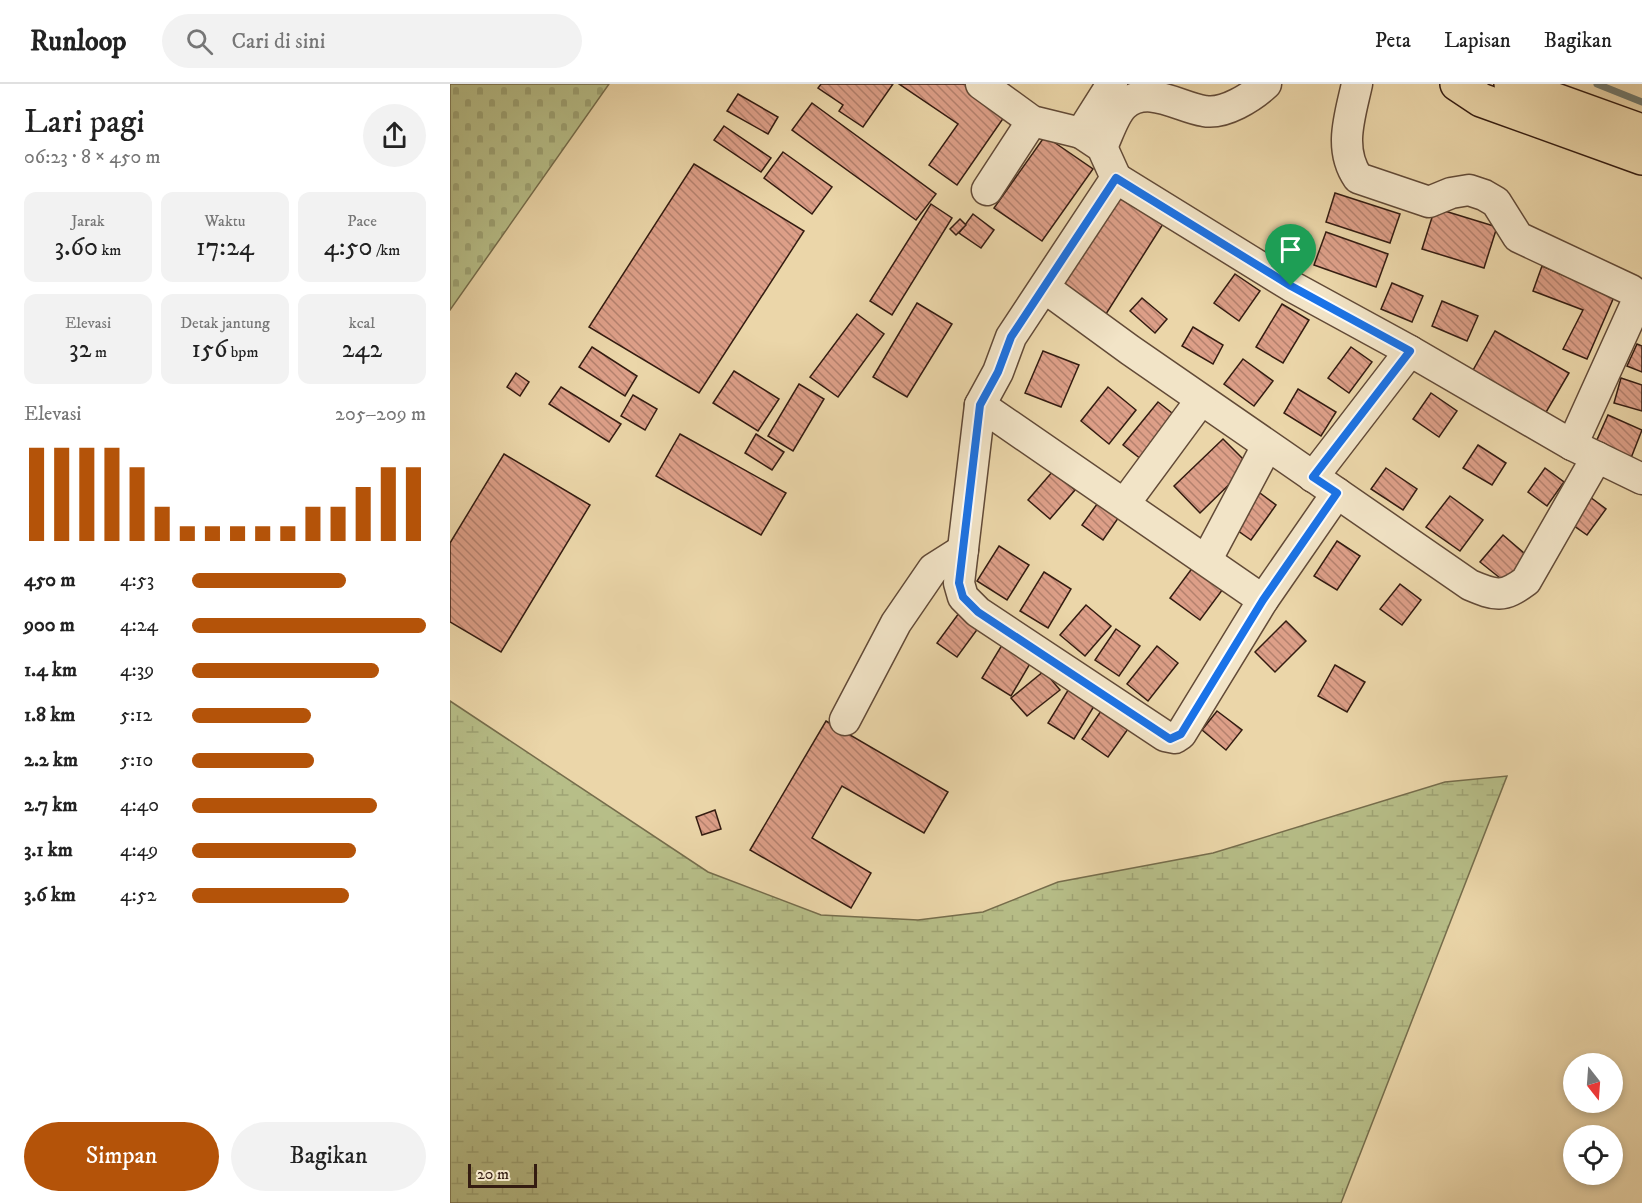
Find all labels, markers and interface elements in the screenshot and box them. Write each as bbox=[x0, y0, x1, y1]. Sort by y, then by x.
search box bbox=[162, 14, 582, 68]
text: Runloop bbox=[30, 24, 126, 59]
icon: search bbox=[183, 25, 216, 58]
text: Cari di sini bbox=[231, 28, 325, 55]
text: Peta bbox=[1375, 28, 1411, 54]
text: Lapisan bbox=[1444, 28, 1511, 54]
text: Bagikan bbox=[1544, 28, 1612, 54]
text: Lari pagi bbox=[24, 102, 145, 143]
button: share bbox=[363, 104, 426, 167]
text: 06:23 · 8 × 450 m bbox=[24, 145, 161, 170]
text: Jarak bbox=[71, 211, 105, 231]
text: Waktu bbox=[204, 211, 246, 231]
text: Pace bbox=[347, 211, 377, 231]
pin bbox=[1265, 224, 1316, 286]
text: 3.60 bbox=[55, 231, 98, 264]
text: 17:24 bbox=[196, 231, 254, 264]
text: 4:50 bbox=[324, 231, 372, 264]
icon: arrive bbox=[1274, 233, 1307, 266]
text: km bbox=[98, 240, 121, 260]
text: /km bbox=[372, 240, 400, 260]
text: Elevasi bbox=[65, 313, 111, 333]
text: Detak jantung bbox=[180, 313, 270, 333]
text: kcal bbox=[349, 313, 375, 333]
text: 32 bbox=[69, 333, 92, 366]
text: 156 bbox=[192, 333, 227, 366]
text: 242 bbox=[342, 333, 382, 366]
text: m bbox=[92, 342, 107, 362]
text: bpm bbox=[227, 342, 258, 362]
text: Elevasi bbox=[24, 402, 82, 427]
text: 205–209 m bbox=[335, 402, 426, 427]
text: 450 m bbox=[24, 568, 75, 593]
text: 4:53 bbox=[120, 568, 154, 593]
text: 900 m bbox=[24, 613, 75, 638]
text: 4:24 bbox=[120, 613, 158, 638]
text: 1.4 km bbox=[24, 658, 77, 683]
text: 4:39 bbox=[120, 658, 154, 683]
text: 1.8 km bbox=[24, 703, 75, 728]
text: 5:12 bbox=[120, 703, 152, 728]
text: 2.2 km bbox=[24, 748, 78, 773]
text: 5:10 bbox=[120, 748, 153, 773]
text: 2.7 km bbox=[24, 793, 77, 818]
text: 4:40 bbox=[120, 793, 159, 818]
text: 3.1 km bbox=[24, 838, 73, 863]
text: 4:49 bbox=[120, 838, 158, 863]
text: 3.6 km bbox=[24, 883, 76, 908]
text: 4:52 bbox=[120, 883, 157, 908]
north arrow bbox=[1563, 1053, 1623, 1113]
map controls bbox=[1563, 1053, 1623, 1185]
button: Simpan bbox=[24, 1122, 219, 1191]
button: Bagikan bbox=[231, 1122, 426, 1191]
button: locate bbox=[1563, 1125, 1623, 1185]
scale bar bbox=[468, 1161, 537, 1188]
text: 20 m bbox=[477, 1164, 509, 1184]

